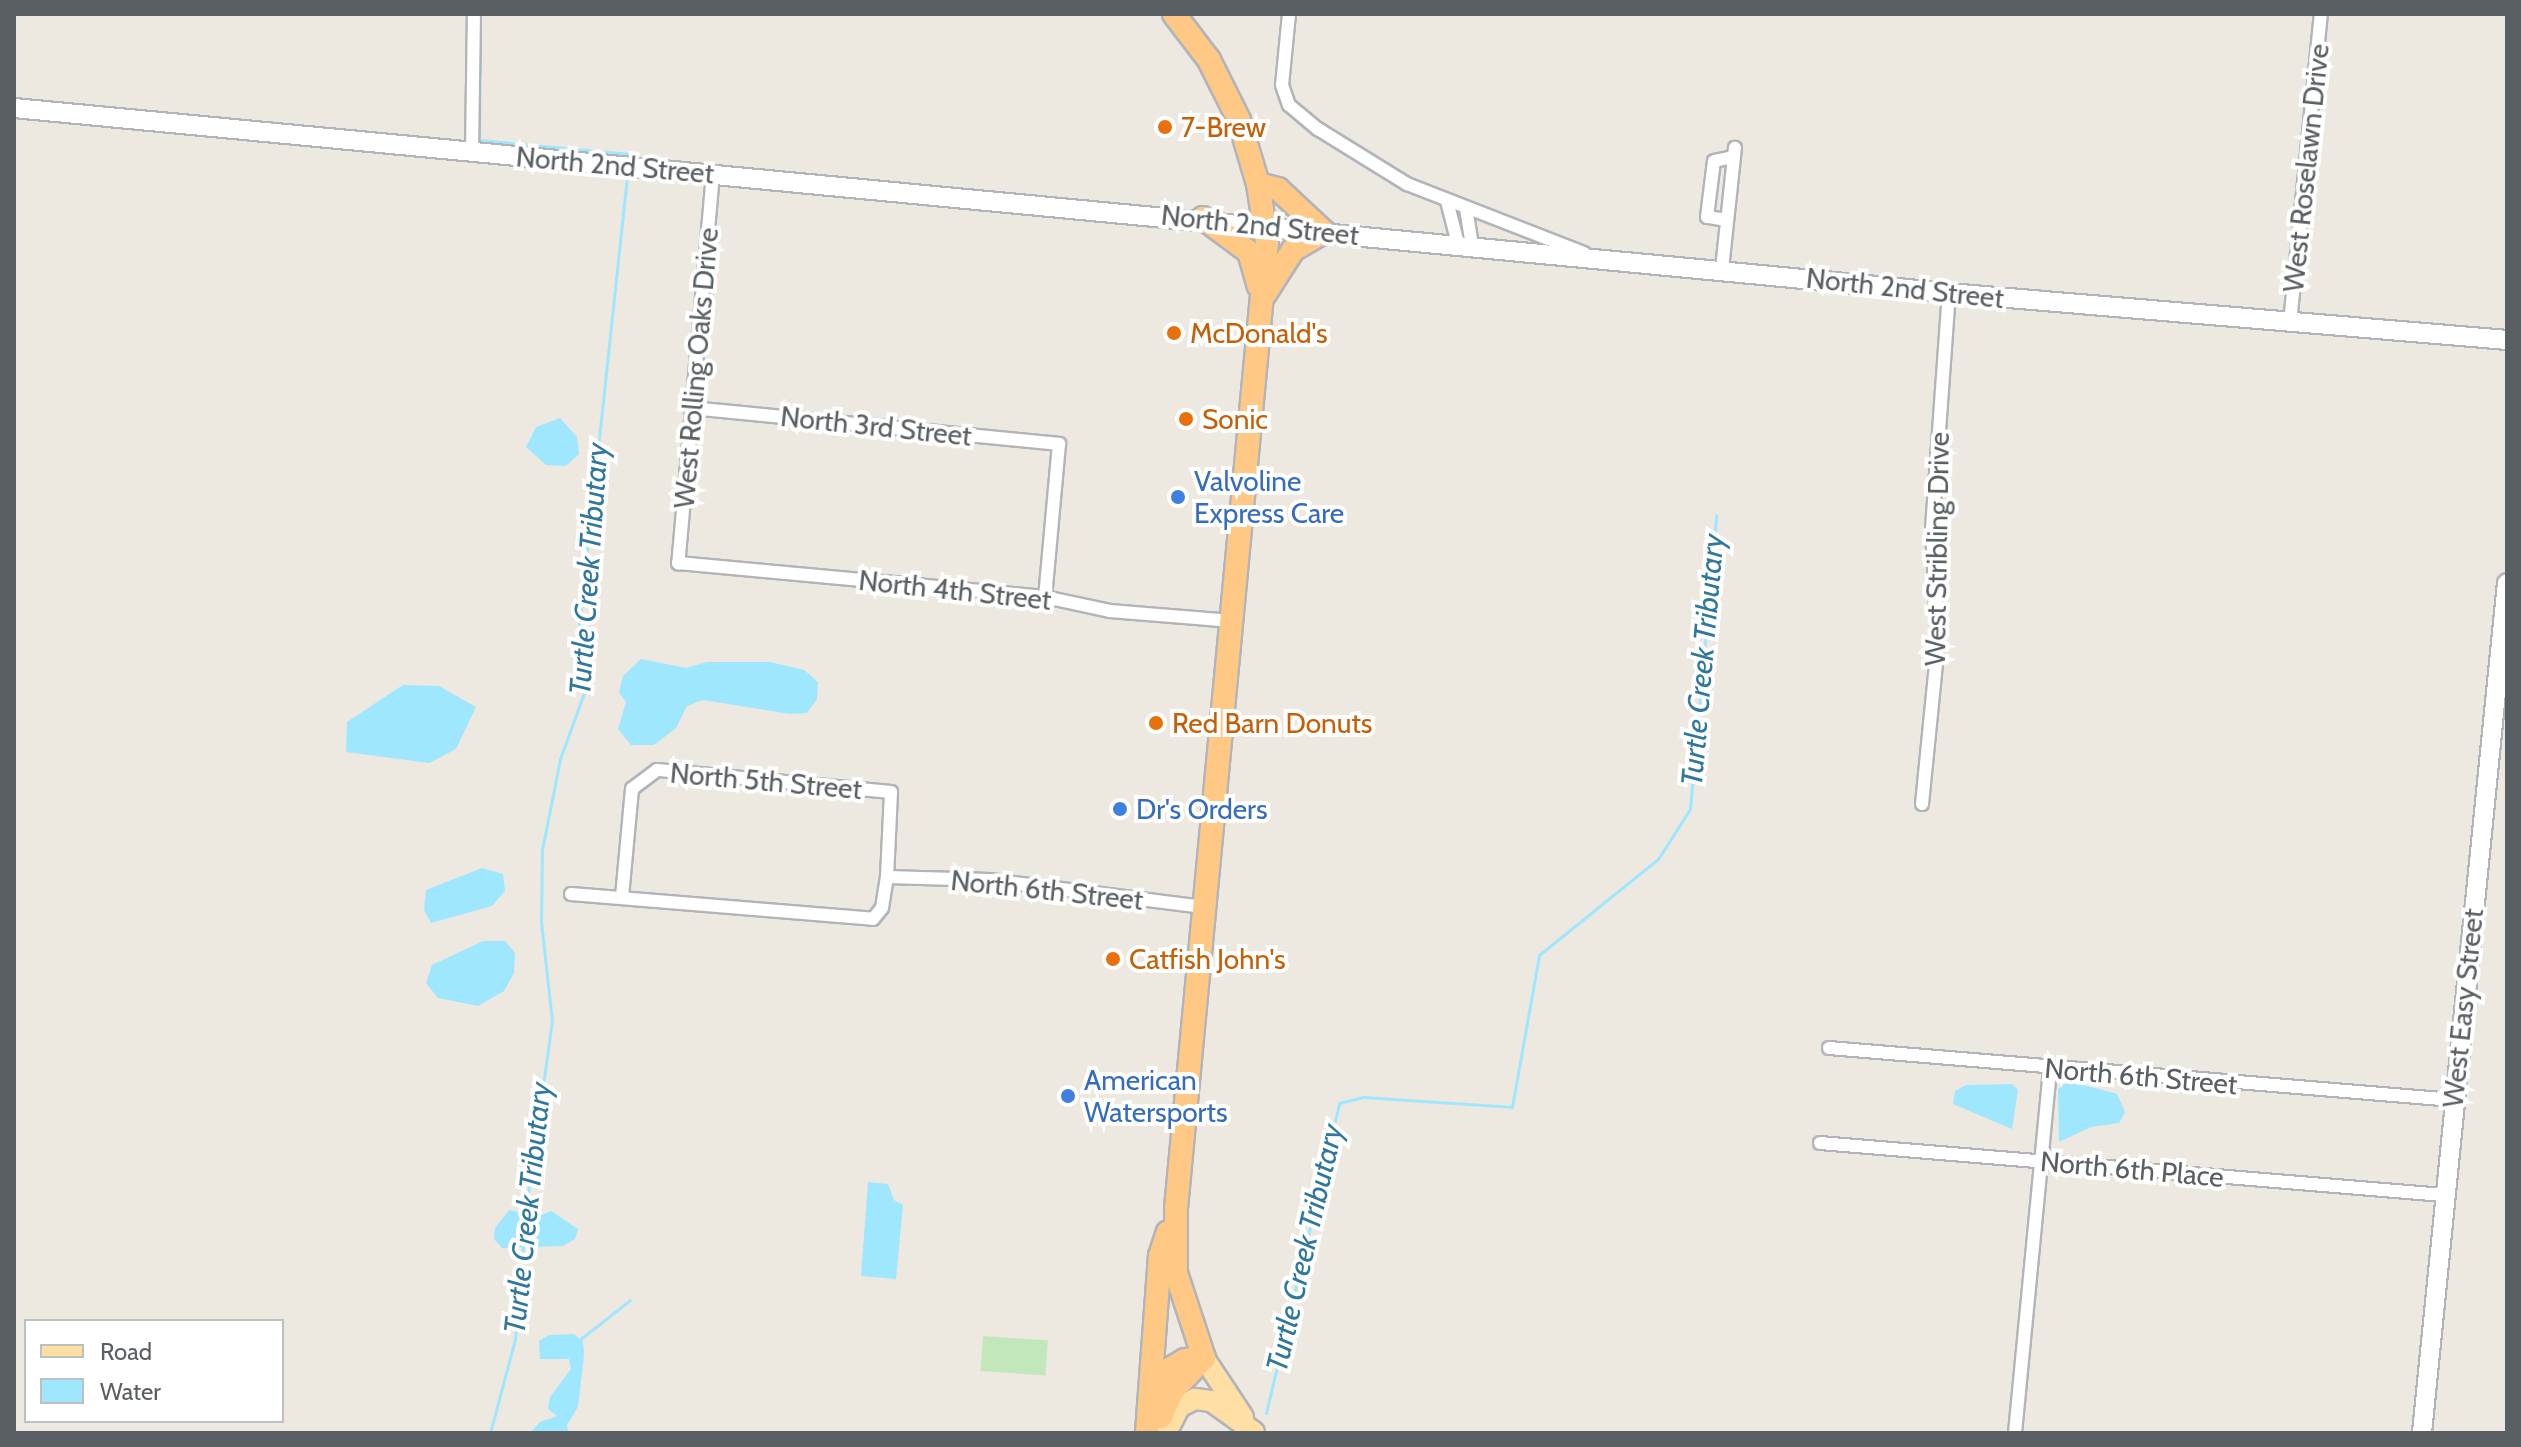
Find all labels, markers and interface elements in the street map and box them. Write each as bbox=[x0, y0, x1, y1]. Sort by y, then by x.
street label: West Roselawn Drive bbox=[2276, 42, 2336, 294]
place label: 7-Brew bbox=[1181, 110, 1266, 144]
marker: 7-Brew bbox=[1156, 118, 1174, 136]
street label: North 2nd Street bbox=[515, 140, 715, 190]
street label: North 2nd Street bbox=[1159, 198, 1361, 252]
street label: West Rolling Oaks Drive bbox=[667, 226, 725, 510]
street label: North 2nd Street bbox=[1804, 261, 2006, 315]
place label: McDonald's bbox=[1190, 316, 1328, 350]
marker: McDonald's bbox=[1165, 324, 1183, 342]
street label: North 3rd Street bbox=[779, 399, 973, 453]
place label: Sonic bbox=[1202, 402, 1268, 436]
marker: Sonic bbox=[1177, 410, 1195, 428]
street label: West Stribling Drive bbox=[1918, 432, 1956, 666]
water label: Turtle Creek Tributary bbox=[562, 442, 616, 696]
place label: Valvoline Express Care bbox=[1194, 464, 1344, 530]
marker: Valvoline Express Care bbox=[1169, 488, 1187, 506]
water label: Turtle Creek Tributary bbox=[1674, 532, 1732, 788]
street label: North 4th Street bbox=[857, 563, 1053, 617]
place label: Red Barn Donuts bbox=[1172, 706, 1372, 740]
marker: Red Barn Donuts bbox=[1147, 714, 1165, 732]
street label: North 5th Street bbox=[669, 756, 863, 806]
place label: Dr's Orders bbox=[1136, 792, 1268, 826]
marker: Dr's Orders bbox=[1111, 800, 1129, 818]
street label: North 6th Street bbox=[949, 863, 1145, 917]
street label: West Easy Street bbox=[2436, 907, 2490, 1109]
place label: Catfish John's bbox=[1129, 942, 1286, 976]
marker: Catfish John's bbox=[1104, 950, 1122, 968]
street label: North 6th Street bbox=[2043, 1051, 2239, 1101]
place label: American Watersports bbox=[1084, 1063, 1227, 1129]
water label: Turtle Creek Tributary bbox=[497, 1080, 559, 1336]
marker: American Watersports bbox=[1059, 1087, 1077, 1105]
water label: Turtle Creek Tributary bbox=[1259, 1121, 1351, 1375]
street label: North 6th Place bbox=[2039, 1144, 2225, 1194]
legend bbox=[24, 1319, 284, 1423]
text: Road bbox=[100, 1337, 152, 1366]
text: Water bbox=[100, 1377, 161, 1406]

